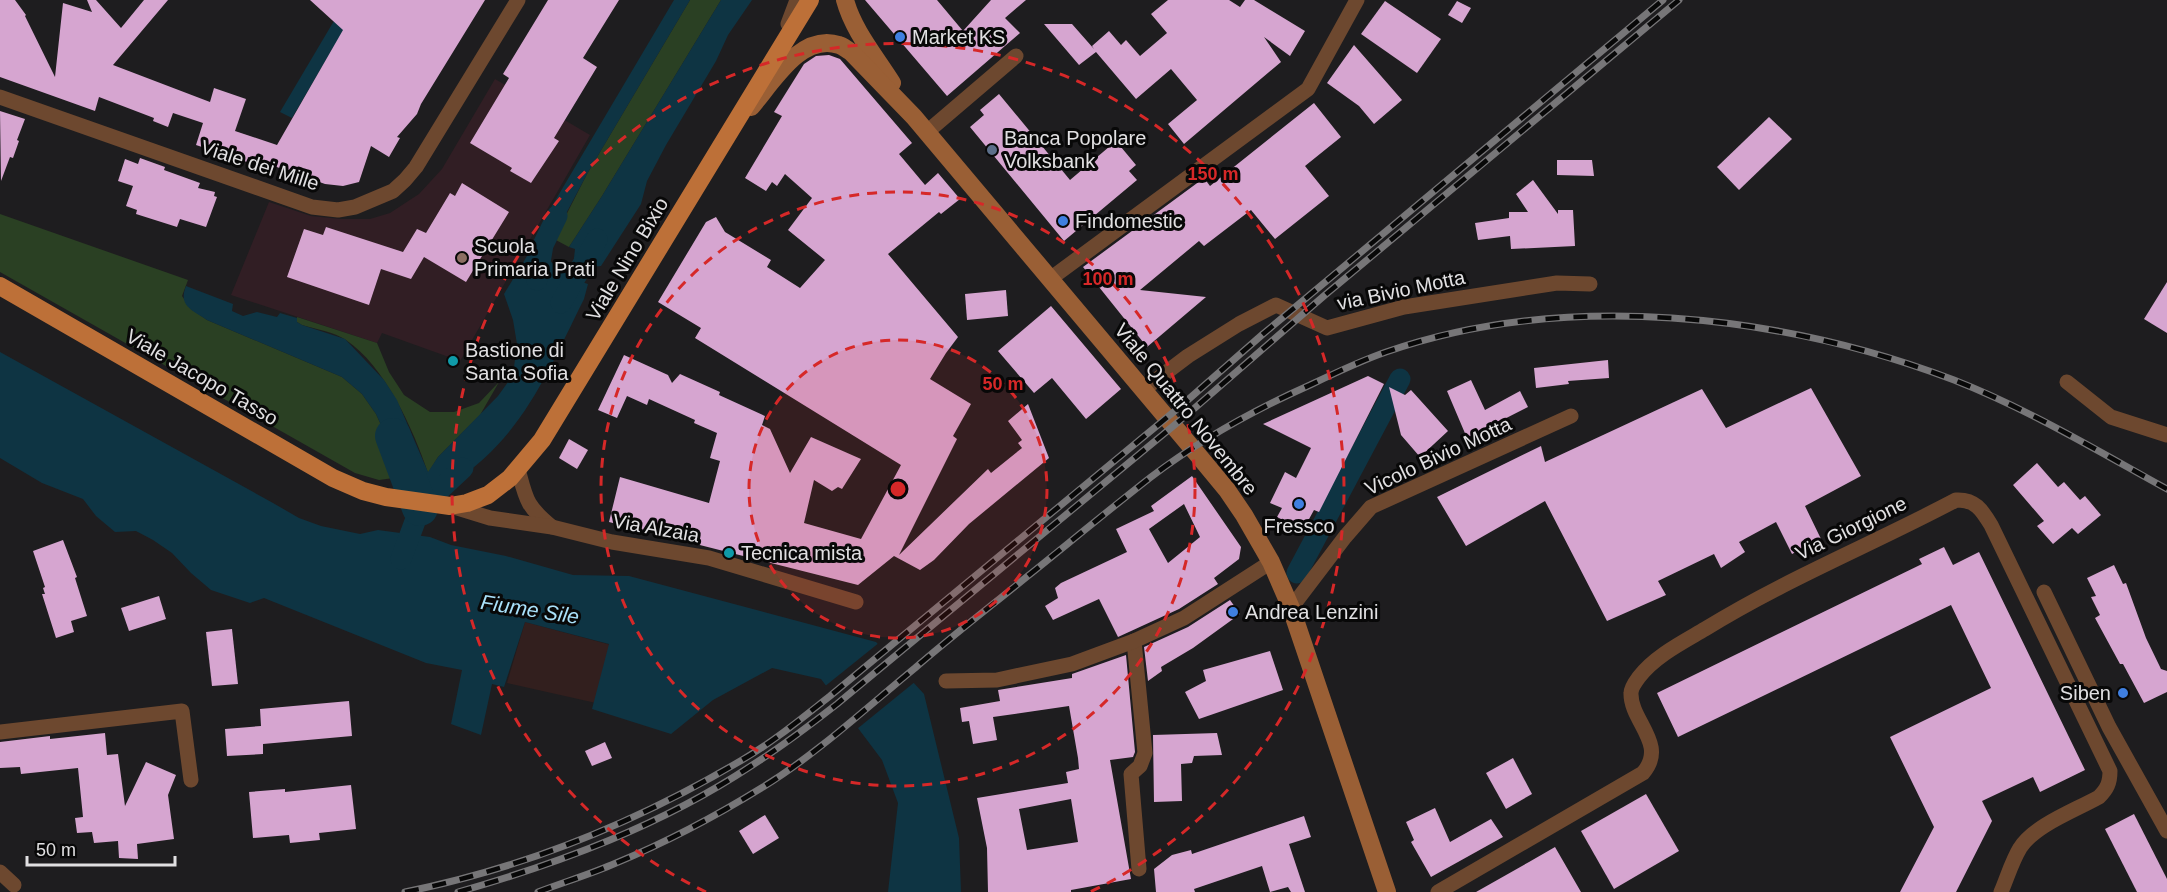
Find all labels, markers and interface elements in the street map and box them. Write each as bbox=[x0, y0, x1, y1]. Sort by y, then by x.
place label: Market KS bbox=[912, 26, 1005, 48]
marker: Market KS bbox=[893, 30, 907, 44]
place label: Banca Popolare Volksbank bbox=[1004, 127, 1146, 172]
street label: Viale dei Mille bbox=[198, 136, 322, 194]
marker: Banca Popolare Volksbank bbox=[985, 143, 999, 157]
text: 150 m bbox=[1187, 164, 1239, 184]
street label: Viale Nino Bixio bbox=[582, 193, 672, 325]
place label: Findomestic bbox=[1075, 210, 1183, 232]
marker: Findomestic bbox=[1056, 214, 1070, 228]
place label: Scuola Primaria Prati bbox=[474, 235, 595, 280]
marker: Scuola Primaria Prati bbox=[455, 251, 469, 265]
street label: via Bivio Motta bbox=[1335, 266, 1468, 314]
text: 100 m bbox=[1082, 269, 1134, 289]
street label: Viale Quattro Novembre bbox=[1110, 319, 1262, 499]
street label: Viale Jacopo Tasso bbox=[122, 325, 282, 429]
place label: Bastione di Santa Sofia bbox=[465, 339, 569, 384]
marker: Bastione di Santa Sofia bbox=[446, 354, 460, 368]
text: 50 m bbox=[982, 374, 1024, 394]
street label: Vicolo Bivio Motta bbox=[1361, 412, 1515, 499]
centre of rings bbox=[888, 479, 908, 499]
street label: Via Giorgione bbox=[1792, 492, 1910, 564]
marker: Fressco bbox=[1292, 497, 1306, 511]
street label: Via Alzaia bbox=[611, 510, 702, 547]
place label: Fressco bbox=[1263, 515, 1335, 537]
place label: Tecnica mista bbox=[741, 542, 863, 564]
marker: Tecnica mista bbox=[722, 546, 736, 560]
water label: Fiume Sile bbox=[479, 590, 581, 628]
place label: Andrea Lenzini bbox=[1245, 601, 1378, 623]
marker: Andrea Lenzini bbox=[1226, 605, 1240, 619]
place label: Siben bbox=[2060, 682, 2111, 704]
marker: Siben bbox=[2116, 686, 2130, 700]
scale bar bbox=[27, 829, 176, 867]
text: 50 m bbox=[36, 840, 76, 860]

